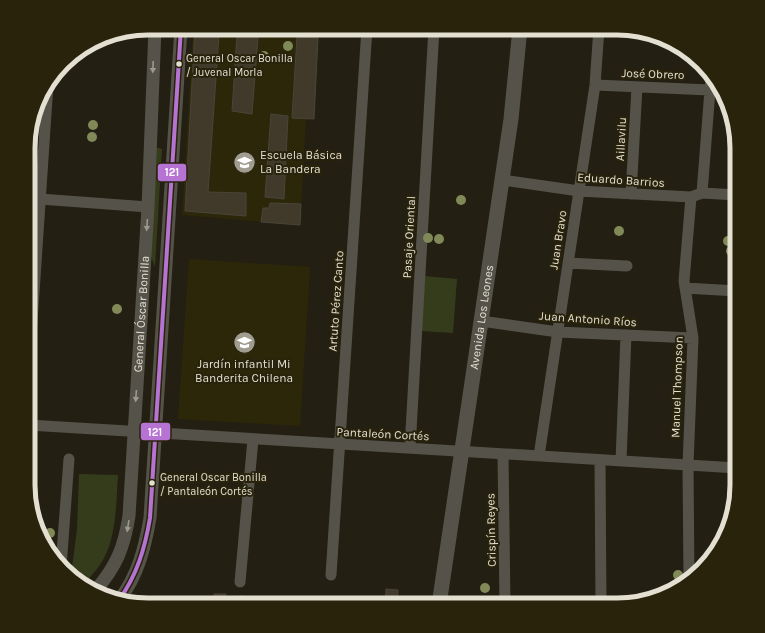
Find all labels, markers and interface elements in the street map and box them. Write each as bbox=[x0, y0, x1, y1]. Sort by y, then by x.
place label: General Oscar Bonilla / Juvenal Morla bbox=[186, 52, 293, 79]
marker: General Oscar Bonilla / Juvenal Morla bbox=[174, 59, 184, 69]
one-way arrow bbox=[150, 61, 157, 73]
street label: José Obrero bbox=[621, 66, 685, 82]
street label: Aillavilu bbox=[613, 117, 629, 161]
place label: Escuela Básica La Bandera bbox=[260, 148, 342, 176]
school or university icon: Escuela Básica La Bandera bbox=[231, 149, 257, 175]
line badge: 121 bbox=[157, 163, 187, 182]
text: 121 bbox=[165, 166, 179, 179]
street label: Eduardo Barrios bbox=[577, 170, 665, 190]
street label: Pasaje Oriental bbox=[400, 195, 418, 279]
street label: Juan Bravo bbox=[546, 209, 570, 271]
one-way arrow bbox=[144, 219, 150, 232]
street label: Artuto Pérez Canto bbox=[325, 250, 347, 352]
street label: General Óscar Bonilla bbox=[131, 255, 152, 373]
street label: Avenida Los Leones bbox=[467, 264, 496, 370]
street label: Juan Antonio Ríos bbox=[539, 309, 637, 329]
school or university icon: Jardín infantil Mi Banderita Chilena bbox=[231, 330, 257, 356]
street label: Manuel Thompson bbox=[668, 336, 686, 438]
place label: Jardín infantil Mi Banderita Chilena bbox=[195, 357, 293, 385]
one-way arrow bbox=[132, 390, 139, 402]
line badge: 121 bbox=[140, 422, 171, 441]
street label: Pantaleón Cortés bbox=[336, 425, 430, 443]
text: 121 bbox=[148, 426, 162, 439]
place label: General Oscar Bonilla / Pantaleón Cortés bbox=[160, 471, 267, 498]
marker: General Oscar Bonilla / Pantaleón Cortés bbox=[147, 478, 157, 488]
street label: Crispín Reyes bbox=[483, 493, 499, 567]
one-way arrow bbox=[125, 520, 131, 532]

